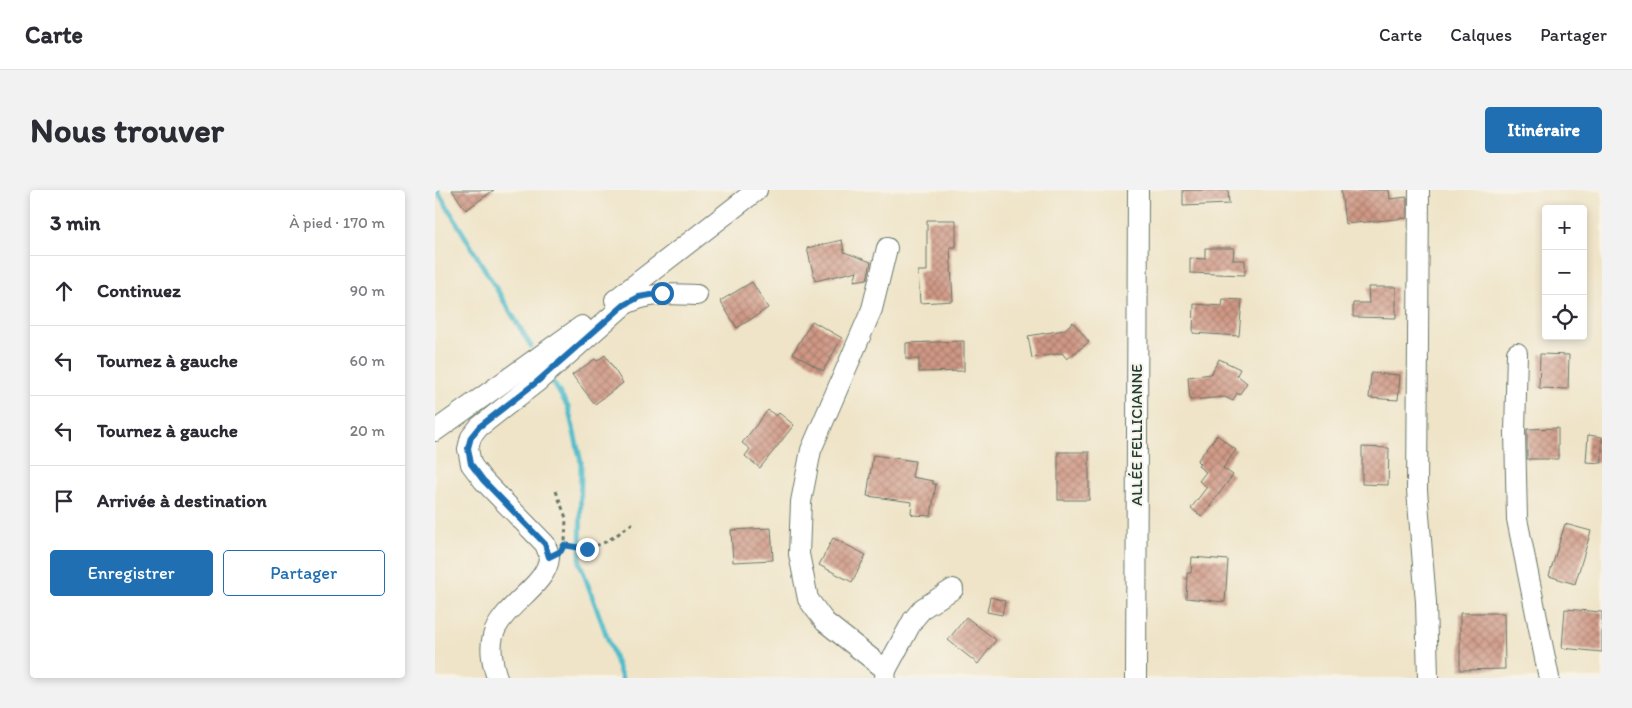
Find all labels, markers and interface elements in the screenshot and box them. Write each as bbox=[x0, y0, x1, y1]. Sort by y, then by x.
text: Carte bbox=[25, 20, 83, 49]
text: Carte bbox=[1379, 24, 1422, 46]
text: Calques bbox=[1450, 24, 1512, 46]
text: Partager bbox=[1540, 24, 1607, 46]
button: Itinéraire bbox=[1485, 107, 1602, 153]
text: Nous trouver bbox=[30, 109, 224, 151]
map controls bbox=[1542, 205, 1587, 340]
button: + bbox=[1542, 205, 1587, 250]
text: 3 min bbox=[50, 210, 100, 235]
text: À pied · 170 m bbox=[289, 213, 385, 232]
button: − bbox=[1542, 250, 1587, 295]
icon: ahead bbox=[50, 277, 78, 305]
text: Continuez bbox=[97, 279, 181, 302]
text: 90 m bbox=[350, 281, 385, 300]
route start bbox=[651, 282, 674, 305]
button: locate bbox=[1542, 295, 1587, 340]
icon: left bbox=[50, 347, 78, 375]
text: Tournez à gauche bbox=[97, 349, 238, 372]
text: 60 m bbox=[350, 351, 385, 370]
street label: ALLÉE FELLICIANNE bbox=[1127, 364, 1146, 506]
icon: left bbox=[50, 417, 78, 445]
text: Tournez à gauche bbox=[97, 419, 238, 442]
text: 20 m bbox=[350, 421, 385, 440]
icon: arrive bbox=[50, 487, 78, 515]
text: Arrivée à destination bbox=[97, 489, 267, 512]
route end bbox=[576, 538, 599, 561]
button: Enregistrer bbox=[50, 550, 213, 596]
button: Partager bbox=[223, 550, 385, 596]

